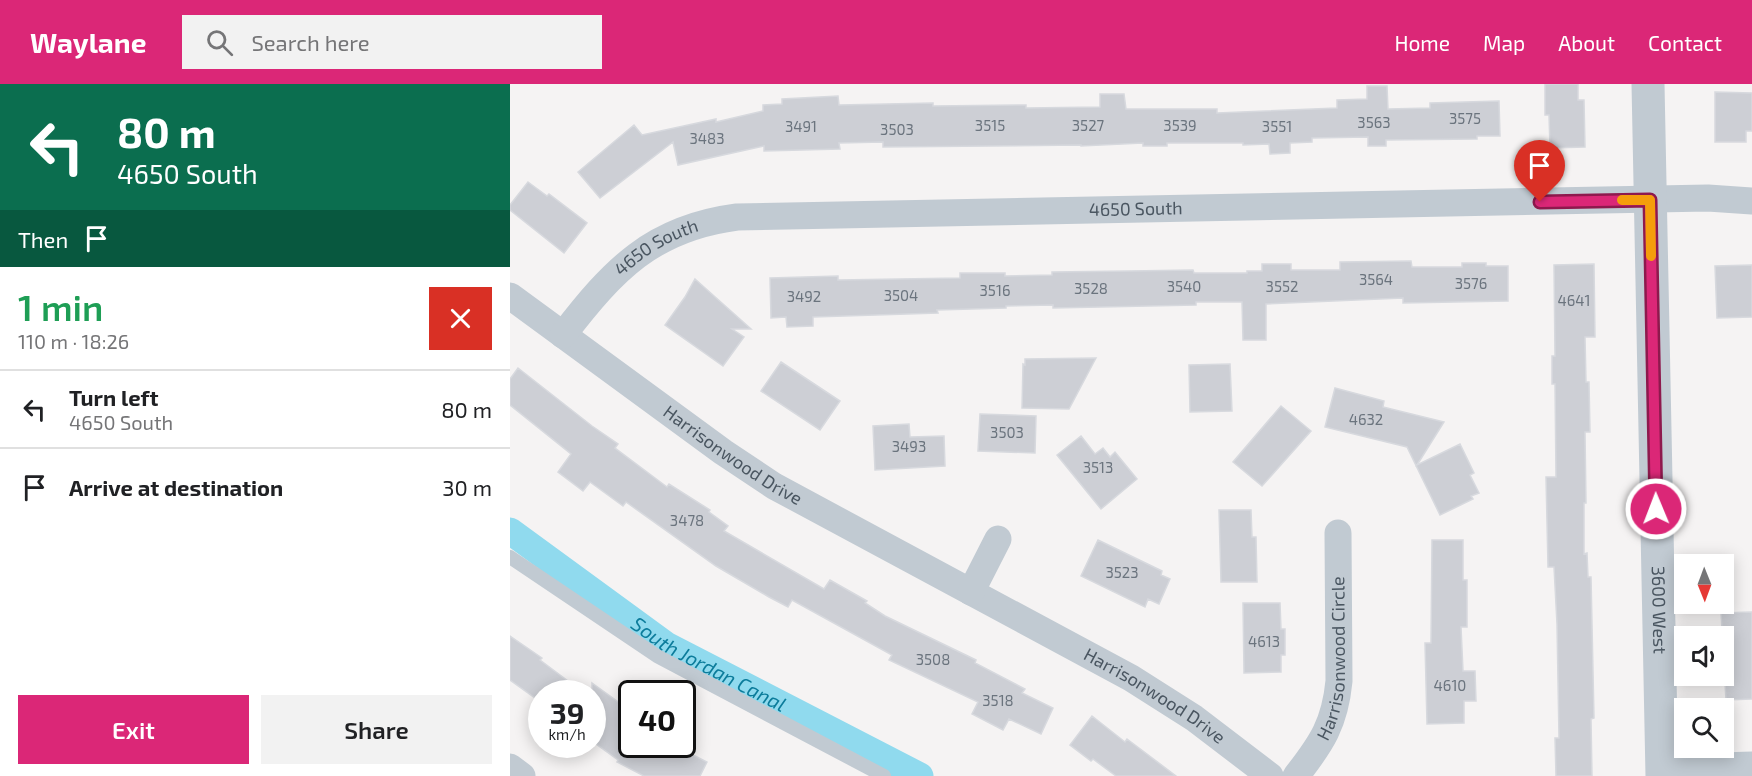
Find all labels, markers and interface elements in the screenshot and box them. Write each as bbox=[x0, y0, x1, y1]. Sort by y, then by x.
search box bbox=[182, 15, 602, 69]
text: Waylane bbox=[30, 25, 146, 59]
icon: search bbox=[203, 26, 236, 59]
text: Search here bbox=[251, 29, 370, 55]
text: Home bbox=[1394, 30, 1450, 55]
text: Map bbox=[1483, 30, 1525, 55]
text: About bbox=[1558, 30, 1615, 55]
text: Contact bbox=[1648, 30, 1722, 55]
text: 80 m bbox=[117, 106, 216, 156]
icon: left bbox=[18, 108, 96, 186]
house number: 3575 bbox=[1449, 109, 1481, 127]
house number: 3563 bbox=[1357, 113, 1391, 131]
house number: 3515 bbox=[975, 116, 1005, 134]
house number: 3527 bbox=[1072, 116, 1105, 134]
house number: 3539 bbox=[1163, 116, 1197, 134]
house number: 3491 bbox=[785, 117, 817, 135]
house number: 3551 bbox=[1262, 117, 1292, 135]
house number: 3503 bbox=[880, 120, 914, 138]
house number: 3483 bbox=[689, 129, 725, 147]
pin bbox=[1514, 140, 1565, 202]
icon: arrive bbox=[1523, 149, 1556, 182]
text: 4650 South bbox=[117, 157, 258, 189]
street label: 4650 South bbox=[1089, 196, 1183, 220]
street label: 4650 South bbox=[609, 214, 701, 280]
icon: arrive bbox=[80, 222, 113, 255]
text: Then bbox=[18, 226, 68, 252]
house number: 3564 bbox=[1359, 270, 1393, 288]
house number: 3576 bbox=[1455, 274, 1487, 292]
house number: 3540 bbox=[1167, 277, 1201, 295]
house number: 3552 bbox=[1266, 277, 1298, 295]
house number: 3528 bbox=[1074, 279, 1108, 297]
house number: 3516 bbox=[980, 281, 1010, 299]
text: 1 min bbox=[18, 285, 103, 328]
house number: 3504 bbox=[884, 286, 918, 304]
button: close bbox=[429, 287, 492, 350]
house number: 3492 bbox=[787, 287, 821, 305]
house number: 4641 bbox=[1557, 291, 1591, 309]
text: 110 m · 18:26 bbox=[18, 329, 129, 353]
text: Turn left bbox=[69, 384, 158, 410]
icon: left bbox=[18, 393, 51, 426]
text: 80 m bbox=[441, 396, 492, 422]
street label: Harrisonwood Drive bbox=[659, 400, 806, 509]
text: 4650 South bbox=[69, 410, 173, 434]
house number: 4632 bbox=[1349, 410, 1383, 428]
house number: 3503 bbox=[990, 423, 1024, 441]
house number: 3493 bbox=[892, 437, 926, 455]
house number: 3513 bbox=[1083, 458, 1113, 476]
icon: arrive bbox=[18, 471, 51, 504]
text: Arrive at destination bbox=[69, 474, 283, 500]
text: 30 m bbox=[442, 474, 492, 500]
position arrow bbox=[1624, 477, 1688, 541]
house number: 3478 bbox=[670, 511, 704, 529]
north arrow bbox=[1674, 554, 1734, 614]
map controls bbox=[1674, 554, 1734, 758]
house number: 3523 bbox=[1105, 563, 1139, 581]
street label: 3600 West bbox=[1648, 566, 1672, 654]
street label: Harrisonwood Circle bbox=[1311, 576, 1349, 744]
water label: South Jordan Canal bbox=[627, 611, 791, 716]
button: sound bbox=[1674, 626, 1734, 686]
house number: 4613 bbox=[1248, 632, 1280, 650]
street label: Harrisonwood Drive bbox=[1080, 643, 1230, 748]
house number: 3508 bbox=[916, 650, 950, 668]
house number: 4610 bbox=[1434, 676, 1466, 694]
speed limit sign: 40 bbox=[618, 680, 696, 758]
house number: 3518 bbox=[982, 691, 1014, 709]
text: 39 bbox=[550, 694, 584, 730]
button: Exit bbox=[18, 695, 249, 764]
button: Share bbox=[261, 695, 492, 764]
button: search bbox=[1674, 698, 1734, 758]
text: km/h bbox=[548, 725, 586, 743]

